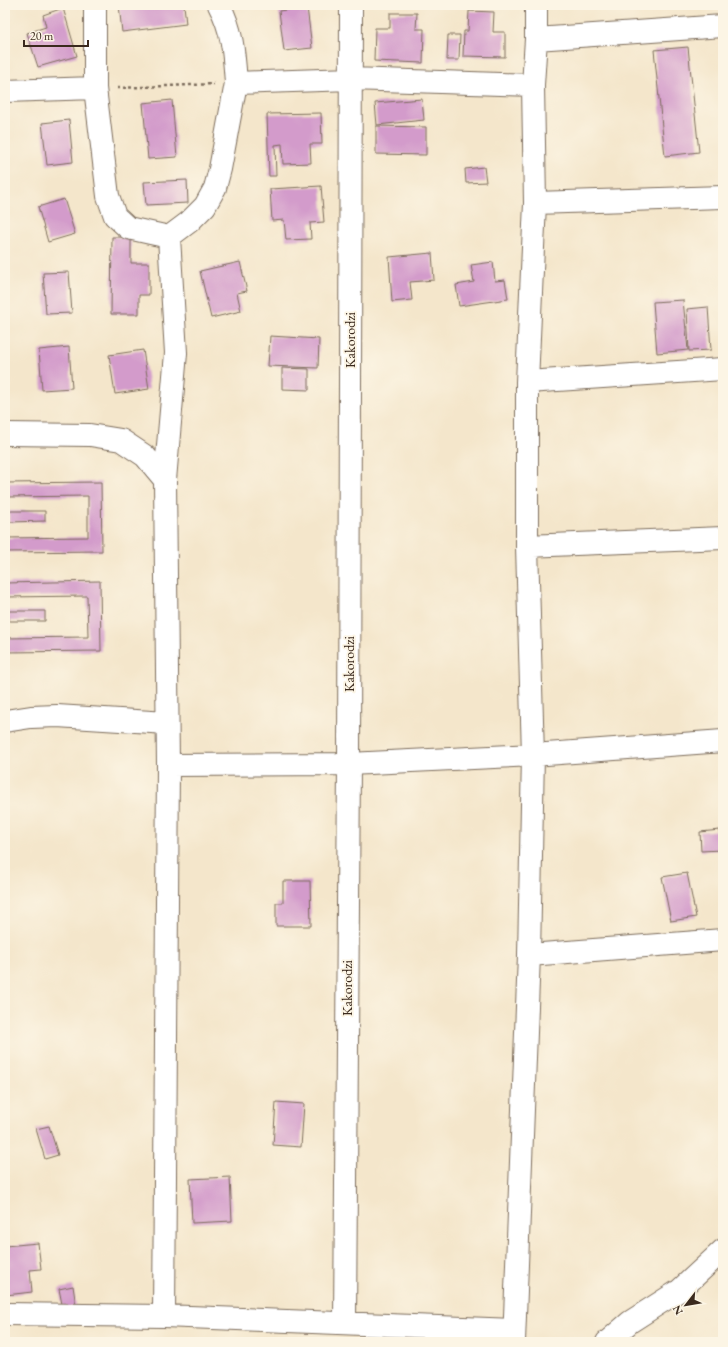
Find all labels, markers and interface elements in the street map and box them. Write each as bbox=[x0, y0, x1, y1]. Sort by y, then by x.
scale bar bbox=[24, 22, 88, 48]
text: 20 m bbox=[30, 28, 54, 44]
street label: Kakorodzi bbox=[341, 311, 359, 368]
street label: Kakorodzi bbox=[340, 635, 358, 692]
street label: Kakorodzi bbox=[338, 959, 356, 1016]
north arrow bbox=[666, 1285, 706, 1325]
text: N bbox=[669, 1303, 686, 1318]

